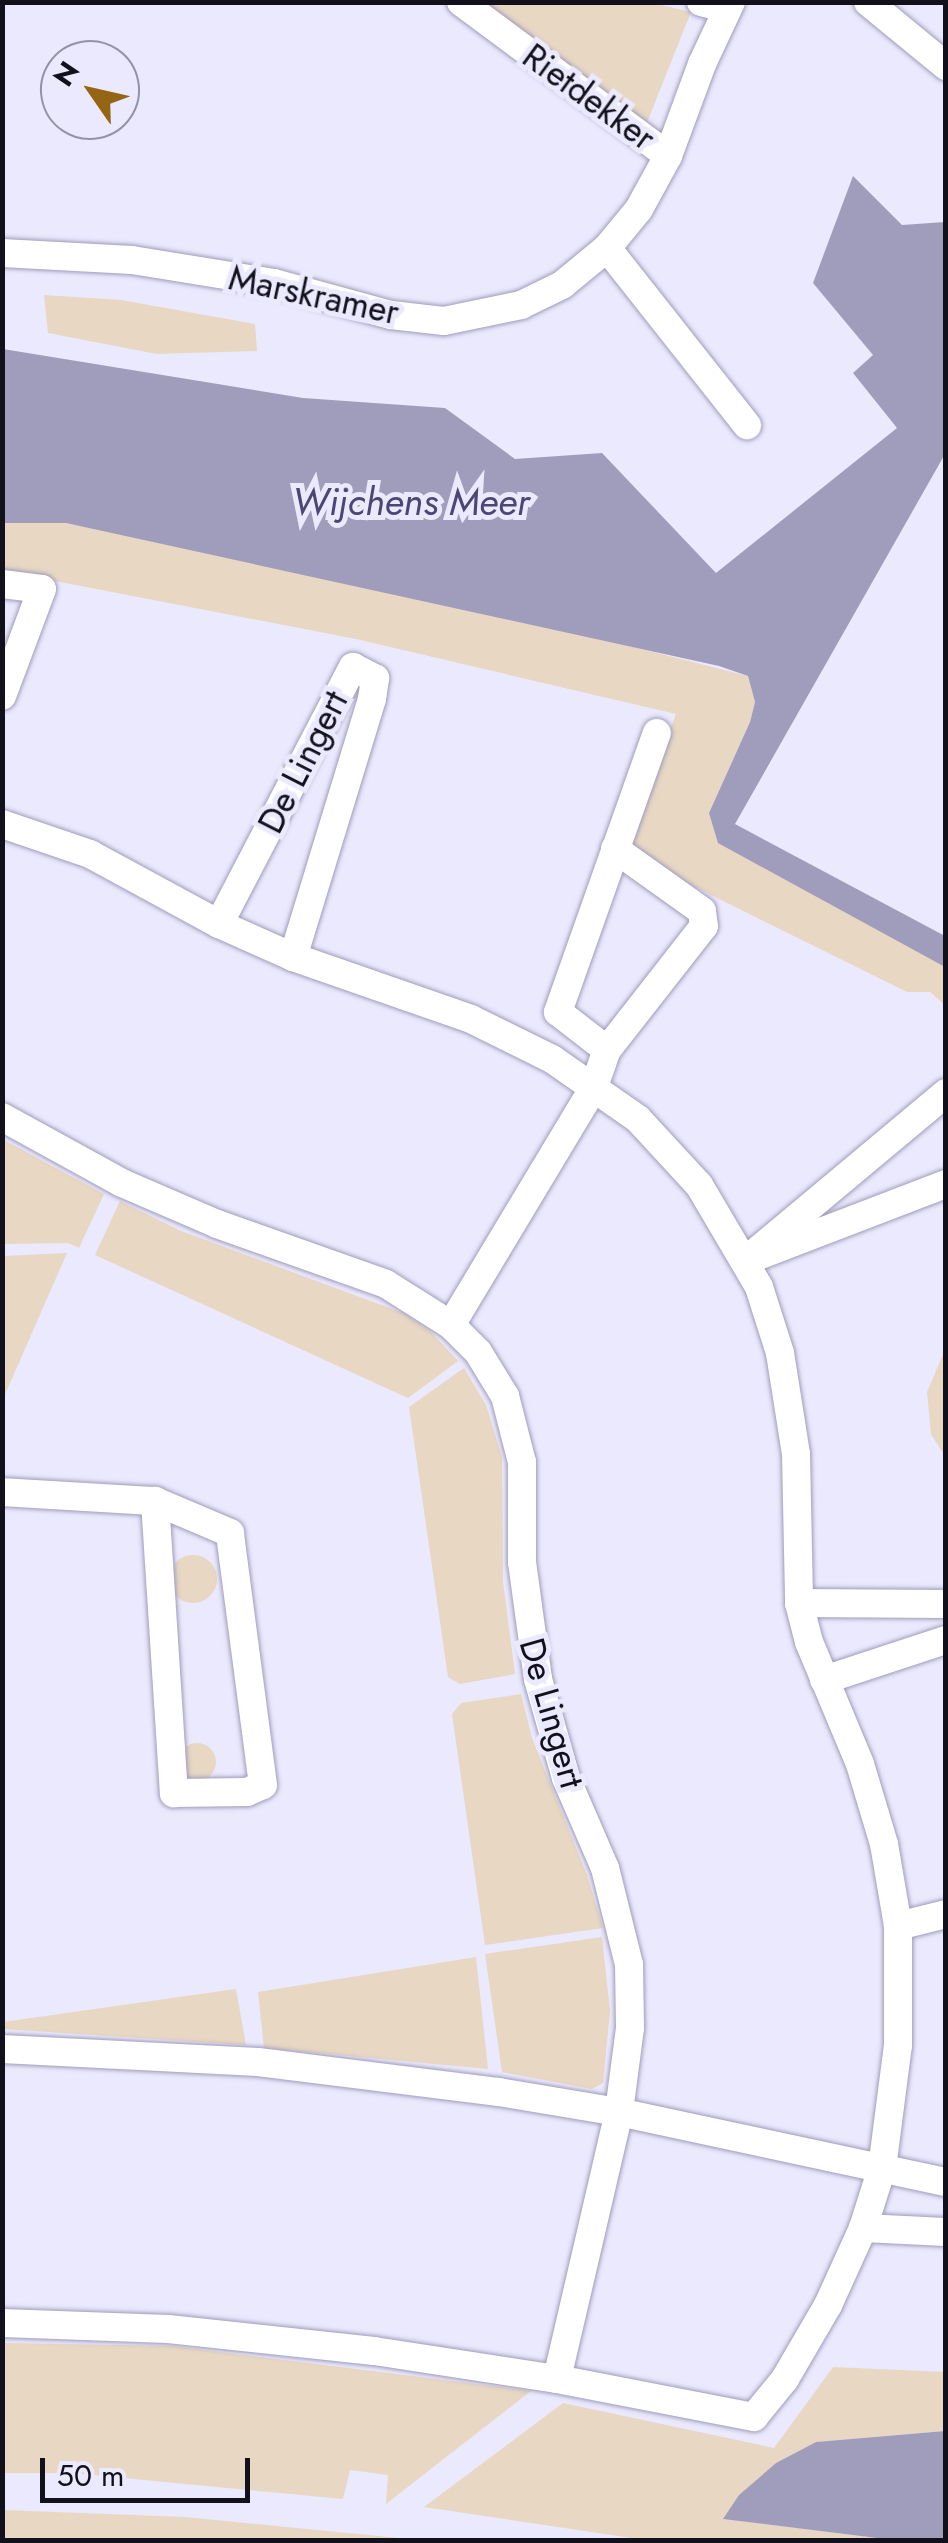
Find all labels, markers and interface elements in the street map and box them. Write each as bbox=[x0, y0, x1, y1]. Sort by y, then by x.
street label: Rietdekker bbox=[515, 35, 663, 159]
north arrow bbox=[40, 40, 140, 140]
text: N bbox=[43, 53, 90, 95]
street label: Marskramer bbox=[225, 256, 403, 334]
water label: Wijchens Meer bbox=[292, 479, 530, 525]
street label: De Lingert bbox=[249, 684, 357, 840]
street label: De Lingert bbox=[511, 1633, 593, 1793]
scale bar bbox=[45, 2438, 255, 2500]
text: 50 m bbox=[57, 2454, 124, 2497]

